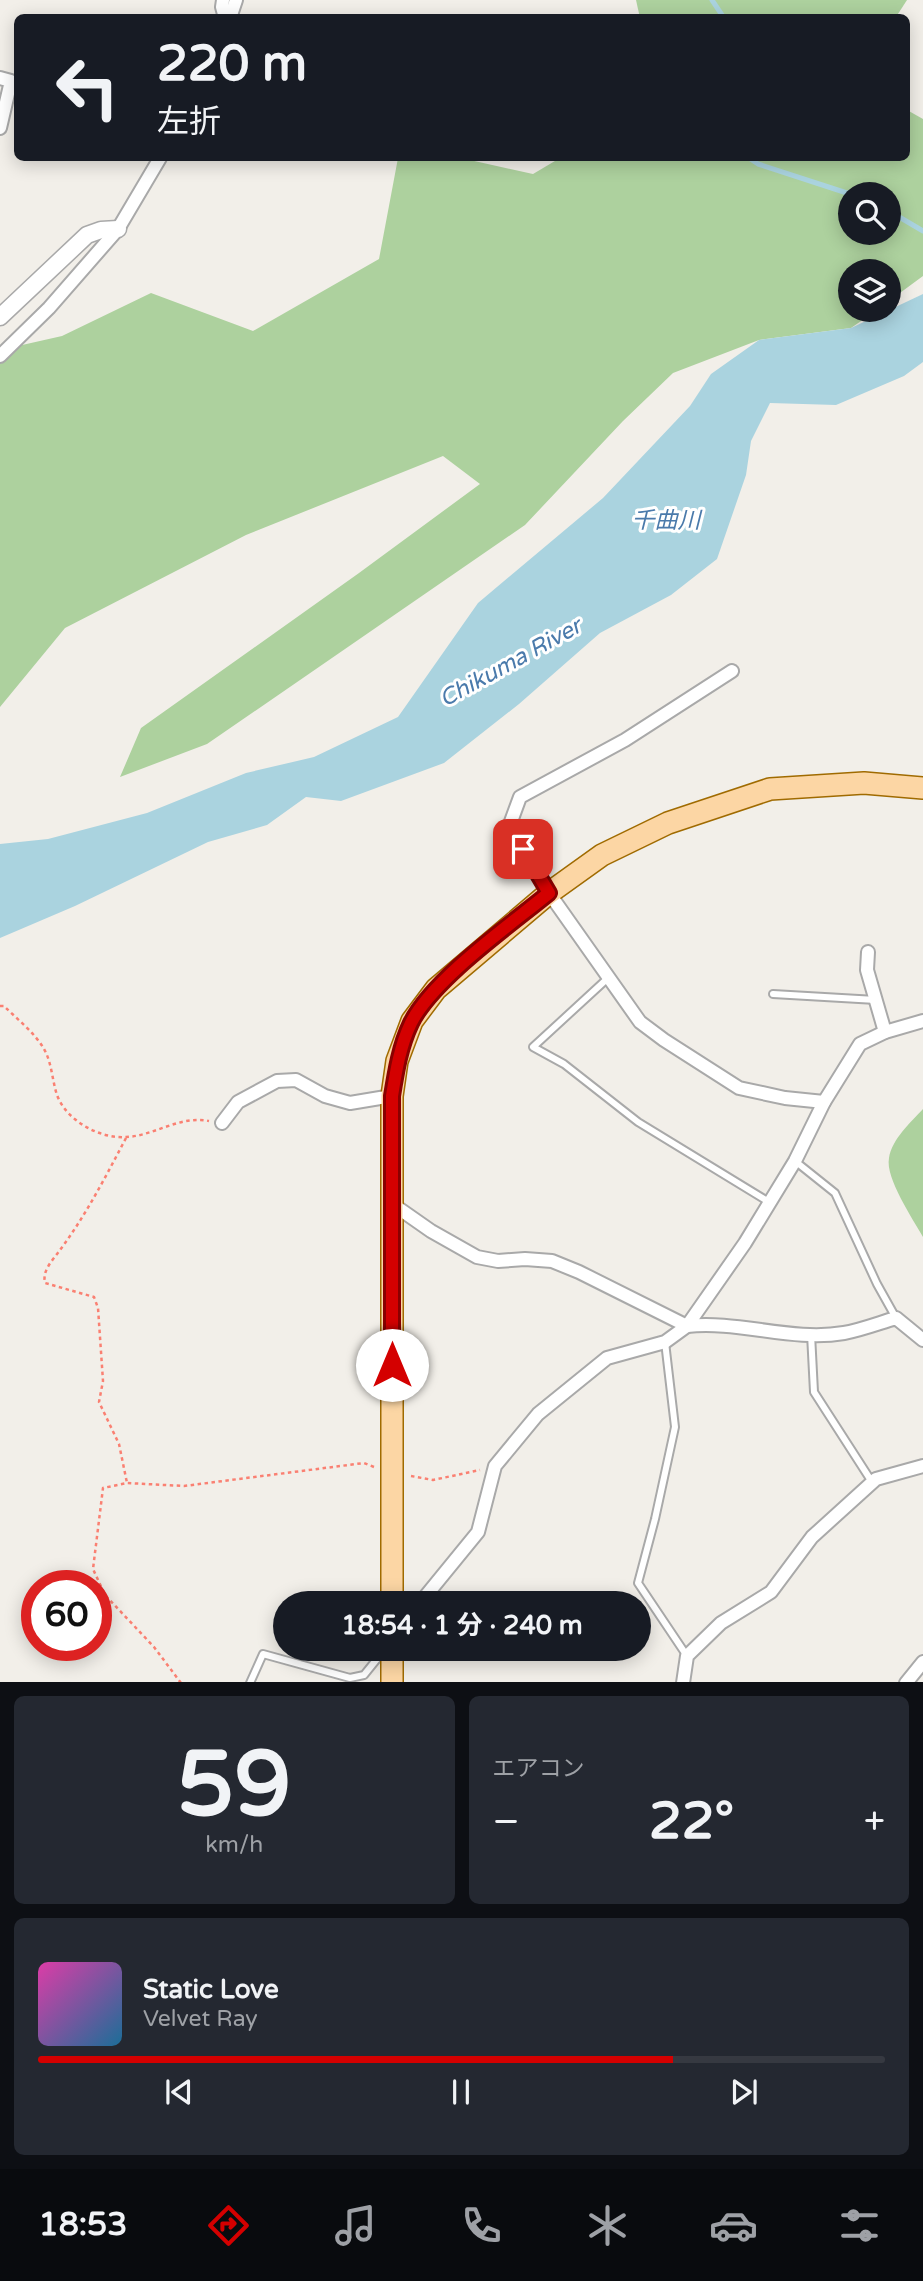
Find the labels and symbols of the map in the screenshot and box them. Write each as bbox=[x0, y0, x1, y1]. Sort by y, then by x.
water label: 千曲川 bbox=[632, 507, 704, 535]
water label: Chikuma River bbox=[434, 611, 589, 713]
pin bbox=[493, 819, 553, 879]
position arrow bbox=[355, 1328, 429, 1402]
speed limit sign: 60 bbox=[21, 1570, 112, 1661]

